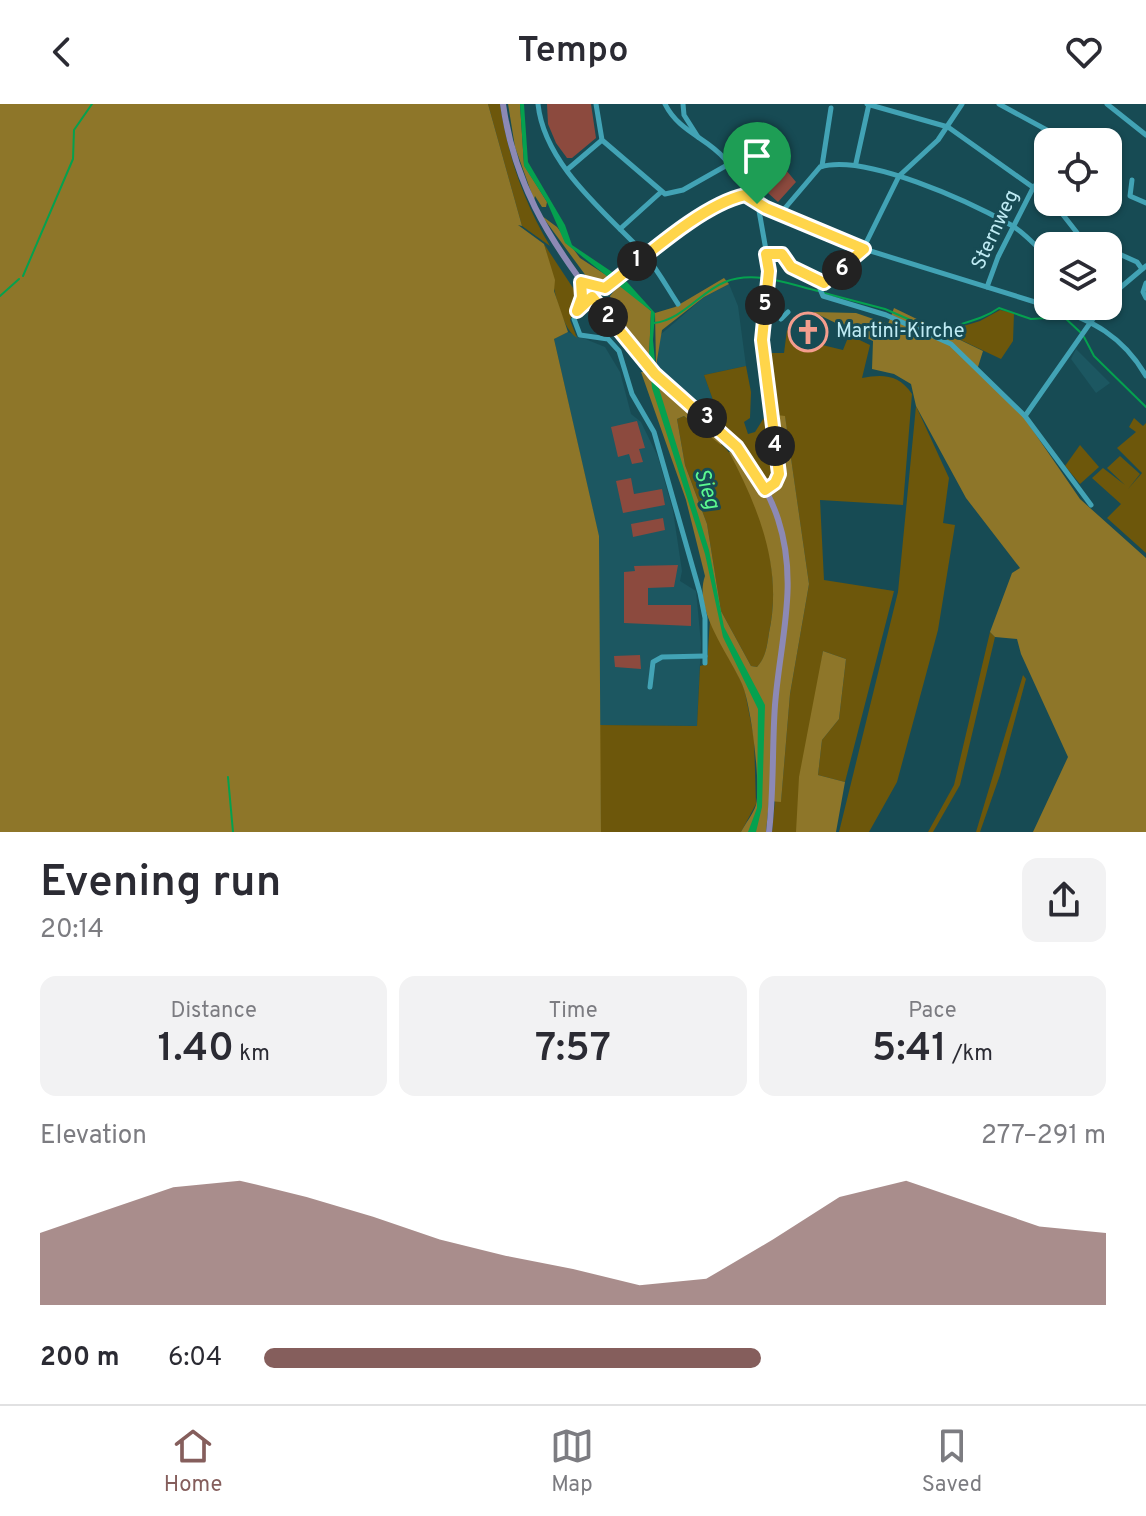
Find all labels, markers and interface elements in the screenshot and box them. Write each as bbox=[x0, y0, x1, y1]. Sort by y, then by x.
text: Tempo bbox=[517, 29, 629, 75]
icon: back bbox=[40, 30, 84, 74]
icon: heart bbox=[1062, 30, 1106, 74]
pin bbox=[723, 122, 791, 204]
map controls bbox=[1034, 128, 1122, 320]
button: locate bbox=[1034, 128, 1122, 216]
icon: arrive bbox=[735, 134, 779, 178]
street label: Sternweg bbox=[966, 186, 1026, 274]
button: layers bbox=[1034, 232, 1122, 320]
pin: 1 bbox=[617, 241, 657, 281]
text: 1 bbox=[633, 247, 641, 274]
pin: 6 bbox=[822, 250, 862, 290]
text: 6 bbox=[835, 256, 849, 283]
pin: 5 bbox=[745, 285, 785, 325]
text: 5 bbox=[758, 291, 772, 318]
pin: 2 bbox=[588, 297, 628, 337]
text: 2 bbox=[601, 303, 615, 330]
church icon: Martini-Kirche bbox=[787, 311, 829, 353]
place label: Martini-Kirche bbox=[836, 319, 965, 345]
pin: 3 bbox=[687, 398, 727, 438]
text: 3 bbox=[700, 404, 714, 431]
pin: 4 bbox=[755, 426, 795, 466]
text: 4 bbox=[768, 432, 782, 459]
water label: Sieg bbox=[687, 465, 726, 514]
text: Evening run bbox=[40, 856, 281, 912]
button: share bbox=[1022, 858, 1106, 942]
text: 20:14 bbox=[40, 914, 104, 947]
text: Distance bbox=[170, 998, 257, 1025]
text: Time bbox=[548, 998, 598, 1025]
text: Pace bbox=[908, 998, 957, 1025]
text: 1.40 bbox=[157, 1025, 234, 1075]
text: 7:57 bbox=[535, 1025, 611, 1075]
text: 5:41 bbox=[872, 1025, 947, 1075]
text: km bbox=[234, 1041, 270, 1068]
text: /km bbox=[947, 1041, 993, 1068]
text: Elevation bbox=[40, 1120, 147, 1153]
text: 277–291 m bbox=[981, 1120, 1106, 1153]
text: 200 m bbox=[40, 1342, 119, 1375]
text: 6:04 bbox=[168, 1342, 222, 1375]
tab: Home bbox=[164, 1424, 222, 1499]
tab: Map bbox=[550, 1424, 594, 1499]
tab: Saved bbox=[922, 1424, 982, 1499]

